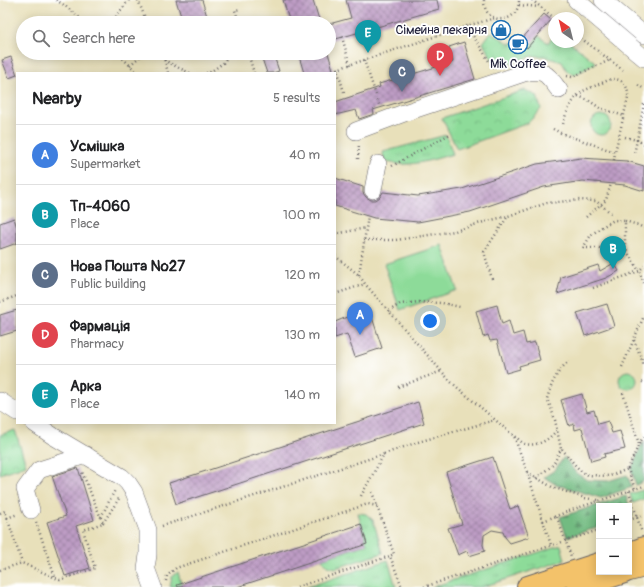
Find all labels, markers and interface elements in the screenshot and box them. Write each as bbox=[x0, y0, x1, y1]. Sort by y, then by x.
north arrow bbox=[548, 12, 584, 48]
search box bbox=[16, 16, 336, 60]
shop icon: Сімейна пекарня bbox=[490, 19, 512, 41]
pin: E bbox=[355, 20, 381, 53]
place label: Сімейна пекарня bbox=[396, 22, 487, 38]
icon: search bbox=[30, 27, 52, 49]
text: Search here bbox=[62, 29, 135, 48]
cafe icon: Mik Coffee bbox=[507, 33, 529, 55]
pin: D bbox=[427, 43, 453, 76]
place label: Mik Coffee bbox=[490, 56, 547, 72]
pin: C bbox=[389, 59, 415, 92]
text: Nearby bbox=[32, 88, 81, 109]
text: 5 results bbox=[273, 90, 320, 106]
text: Усмішка bbox=[70, 137, 125, 156]
text: A bbox=[41, 147, 49, 163]
text: 40 m bbox=[289, 147, 320, 163]
text: Supermarket bbox=[70, 156, 141, 172]
text: Тп-4060 bbox=[70, 197, 130, 216]
text: B bbox=[41, 207, 49, 223]
text: 100 m bbox=[283, 207, 320, 223]
text: Place bbox=[70, 216, 99, 232]
pin: B bbox=[600, 236, 626, 269]
text: Нова Пошта №27 bbox=[70, 257, 185, 276]
text: C bbox=[41, 267, 49, 283]
text: 120 m bbox=[284, 267, 320, 283]
text: Public building bbox=[70, 276, 146, 292]
pin: A bbox=[347, 302, 373, 335]
your location bbox=[420, 311, 440, 331]
text: Фармація bbox=[70, 317, 130, 336]
text: D bbox=[41, 327, 49, 343]
text: 130 m bbox=[284, 327, 320, 343]
text: Pharmacy bbox=[70, 336, 124, 352]
text: Арка bbox=[70, 377, 102, 396]
text: E bbox=[42, 387, 48, 403]
text: 140 m bbox=[284, 387, 320, 403]
text: Place bbox=[70, 396, 99, 412]
map controls bbox=[596, 503, 632, 575]
button: + bbox=[596, 503, 632, 539]
button: − bbox=[596, 539, 632, 575]

